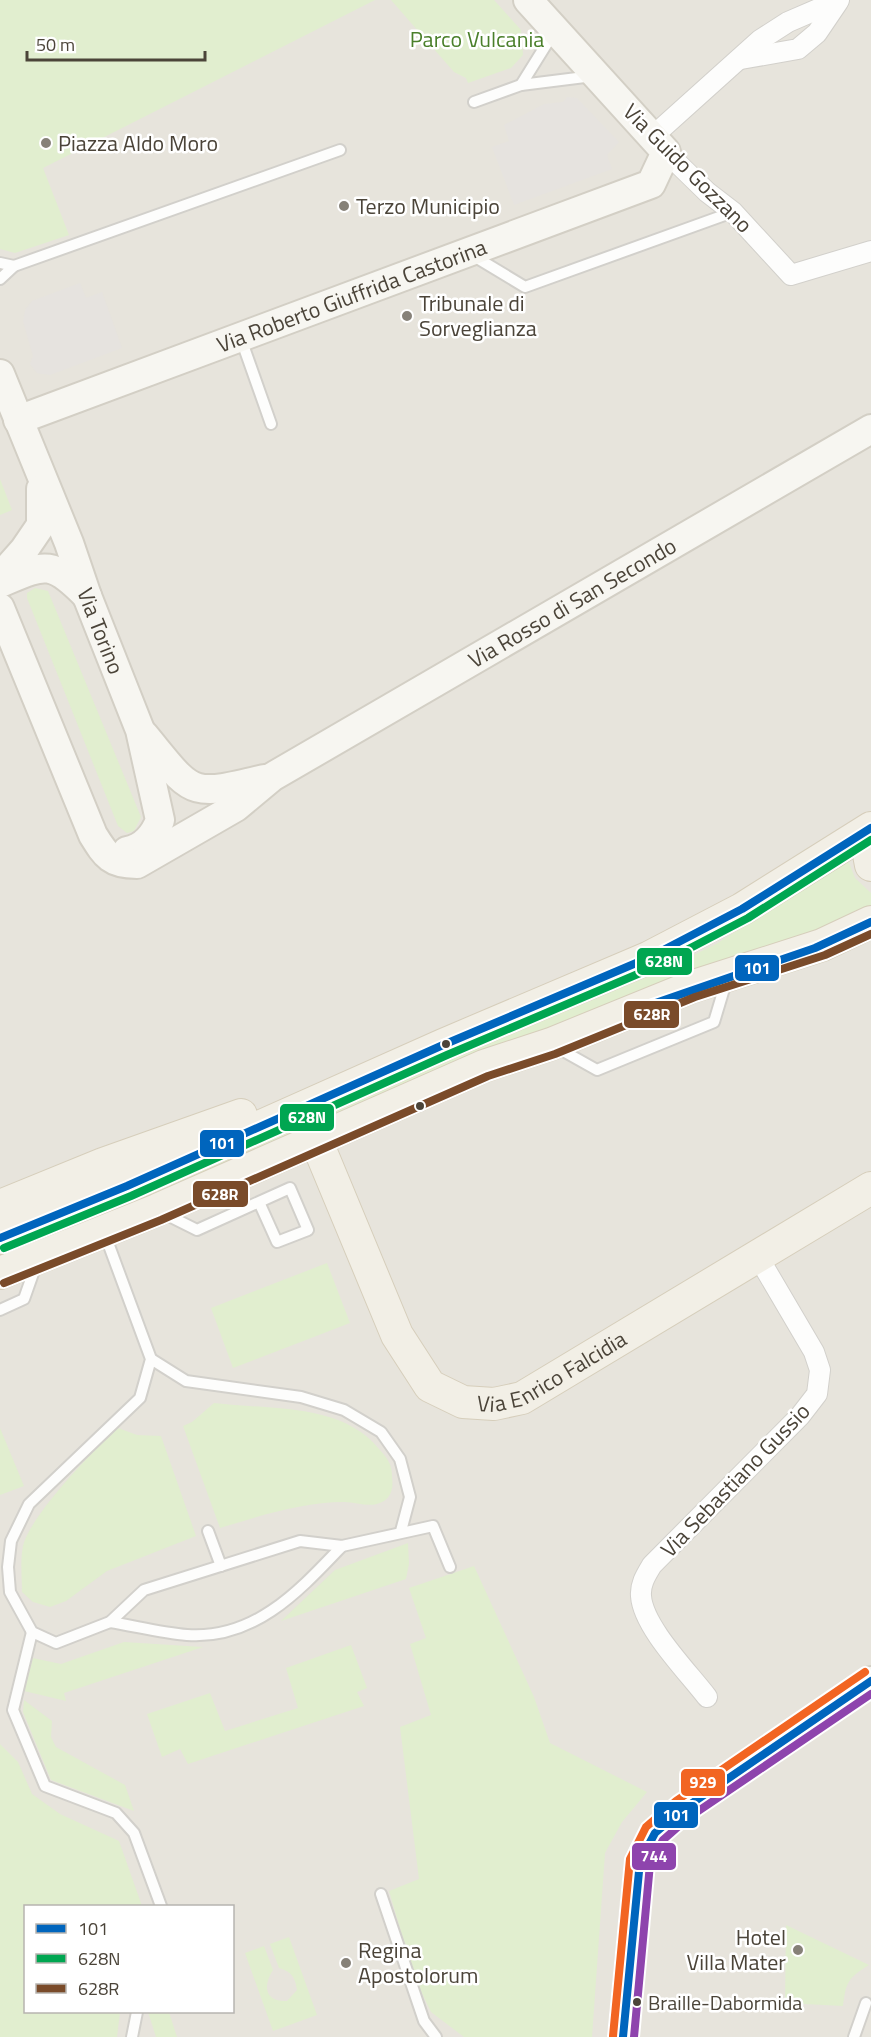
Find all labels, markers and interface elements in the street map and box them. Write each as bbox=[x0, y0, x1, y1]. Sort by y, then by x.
park label: Parco Vulcania bbox=[410, 22, 544, 56]
scale bar bbox=[27, 24, 206, 62]
text: 50 m bbox=[36, 31, 75, 58]
street label: Via Guido Gozzano bbox=[615, 95, 761, 241]
place label: Piazza Aldo Moro bbox=[58, 126, 218, 160]
marker: Piazza Aldo Moro bbox=[39, 136, 53, 150]
place label: Terzo Municipio bbox=[356, 189, 500, 223]
marker: Terzo Municipio bbox=[337, 199, 351, 213]
street label: Via Roberto Giuffrida Castorina bbox=[212, 230, 491, 361]
place label: Tribunale di Sorveglianza bbox=[419, 286, 537, 345]
marker: Tribunale di Sorveglianza bbox=[400, 309, 414, 323]
street label: Via Rosso di San Secondo bbox=[462, 529, 683, 677]
street label: Via Torino bbox=[68, 583, 133, 679]
line badge: 628N bbox=[636, 947, 693, 976]
text: 628N bbox=[645, 949, 683, 973]
line badge: 101 bbox=[734, 954, 780, 982]
text: 101 bbox=[744, 956, 770, 980]
line badge: 628R bbox=[623, 1000, 680, 1029]
text: 628R bbox=[634, 1002, 670, 1026]
unlabelled marker bbox=[440, 1038, 452, 1050]
unlabelled marker bbox=[414, 1100, 426, 1112]
line badge: 628N bbox=[279, 1103, 335, 1132]
text: 628N bbox=[288, 1105, 326, 1129]
line badge: 101 bbox=[199, 1129, 245, 1158]
text: 101 bbox=[209, 1131, 235, 1155]
line badge: 628R bbox=[192, 1180, 249, 1208]
text: 628R bbox=[202, 1182, 238, 1206]
street label: Via Enrico Falcidia bbox=[476, 1322, 633, 1421]
street label: Via Sebastiano Gussio bbox=[652, 1395, 818, 1565]
line badge: 929 bbox=[680, 1768, 726, 1797]
text: 929 bbox=[690, 1770, 716, 1794]
line badge: 101 bbox=[653, 1801, 699, 1829]
text: 101 bbox=[663, 1803, 689, 1827]
line badge: 744 bbox=[631, 1842, 677, 1871]
text: 744 bbox=[641, 1844, 667, 1868]
legend bbox=[24, 1905, 234, 2013]
text: 101 bbox=[78, 1915, 108, 1942]
place label: Hotel Villa Mater bbox=[686, 1920, 786, 1979]
place label: Regina Apostolorum bbox=[358, 1933, 478, 1992]
marker: Hotel Villa Mater bbox=[791, 1943, 805, 1957]
text: 628N bbox=[78, 1945, 120, 1972]
marker: Regina Apostolorum bbox=[339, 1956, 353, 1970]
text: 628R bbox=[78, 1975, 119, 2002]
place label: Braille-Dabormida bbox=[648, 1987, 802, 2018]
marker: Braille-Dabormida bbox=[631, 1996, 643, 2008]

